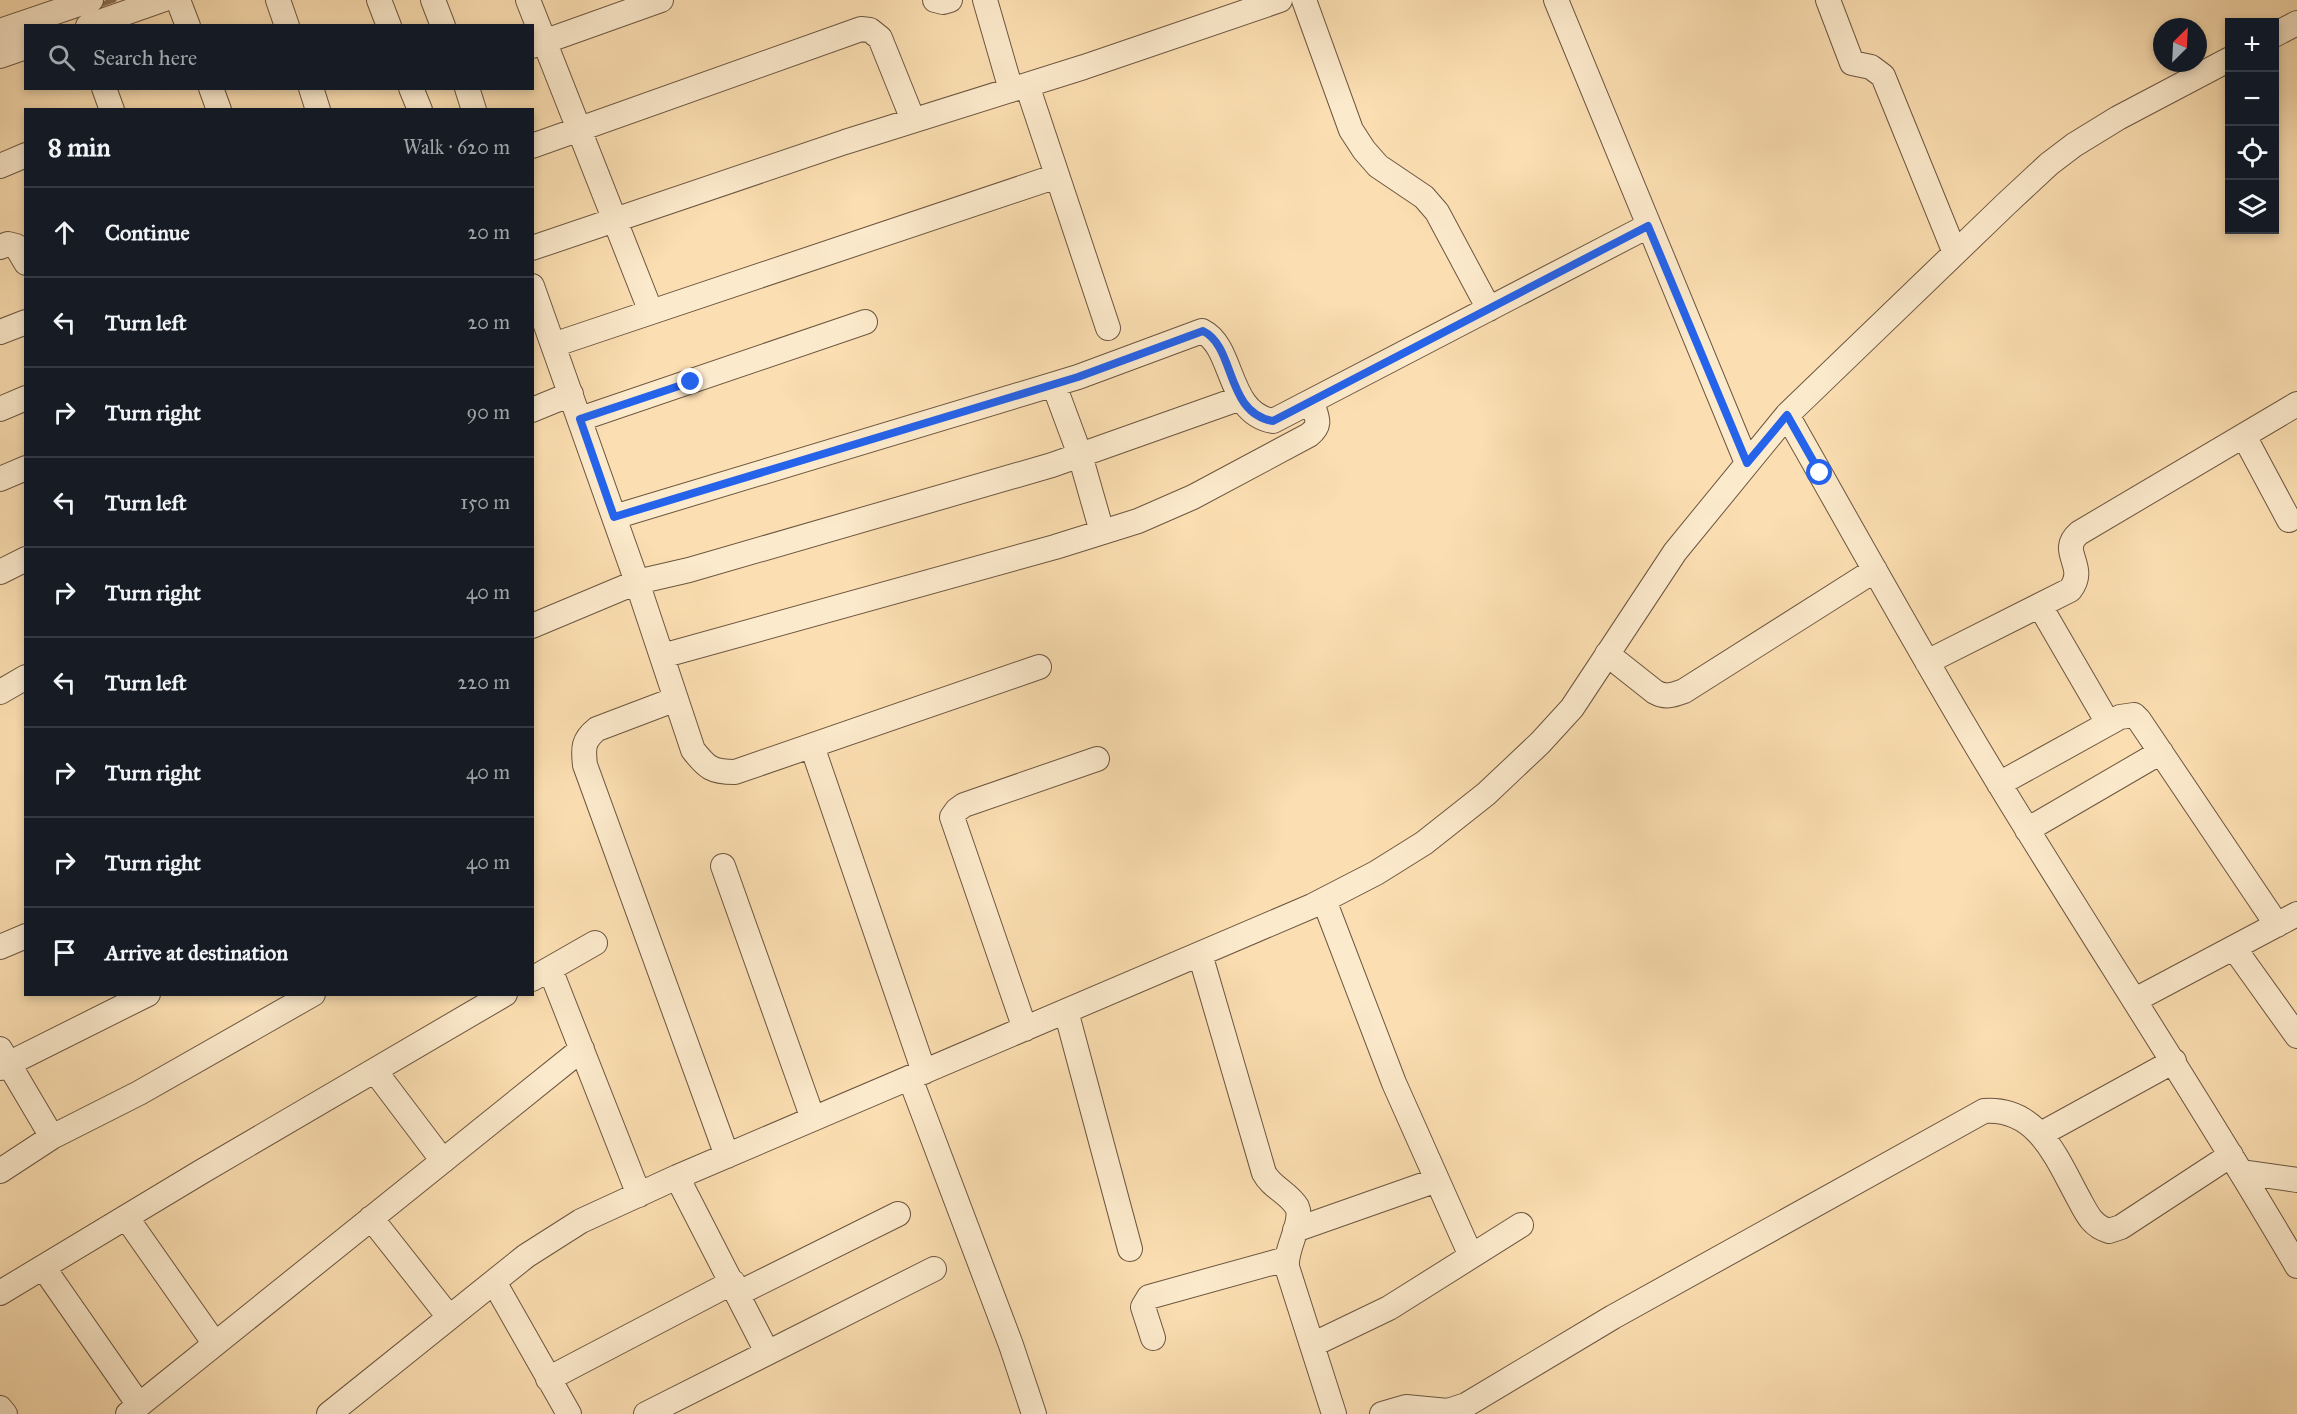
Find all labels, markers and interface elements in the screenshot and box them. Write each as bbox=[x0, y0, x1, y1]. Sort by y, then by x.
north arrow bbox=[2153, 18, 2207, 72]
map controls bbox=[2225, 18, 2279, 234]
button: + bbox=[2225, 18, 2279, 72]
search box bbox=[24, 24, 534, 90]
icon: search bbox=[45, 41, 78, 74]
text: Search here bbox=[93, 44, 197, 71]
button: − bbox=[2225, 72, 2279, 126]
button: locate bbox=[2225, 126, 2279, 180]
text: 8 min bbox=[48, 131, 111, 163]
text: Walk · 620 m bbox=[403, 135, 510, 159]
button: layers bbox=[2225, 180, 2279, 234]
icon: ahead bbox=[48, 216, 81, 249]
text: Continue bbox=[105, 219, 190, 246]
text: 20 m bbox=[467, 220, 510, 244]
icon: left bbox=[48, 306, 81, 339]
text: Turn left bbox=[105, 309, 187, 336]
text: 20 m bbox=[467, 310, 510, 334]
route end bbox=[677, 368, 703, 394]
icon: right bbox=[48, 396, 81, 429]
text: Turn right bbox=[105, 399, 201, 426]
text: 90 m bbox=[467, 400, 510, 424]
route start bbox=[1806, 459, 1832, 485]
icon: left bbox=[48, 486, 81, 519]
text: Turn left bbox=[105, 489, 187, 516]
text: 150 m bbox=[460, 490, 510, 514]
icon: right bbox=[48, 576, 81, 609]
text: Turn right bbox=[105, 579, 201, 606]
text: 40 m bbox=[466, 580, 510, 604]
icon: left bbox=[48, 666, 81, 699]
text: Turn left bbox=[105, 669, 187, 696]
text: 220 m bbox=[458, 670, 510, 694]
icon: right bbox=[48, 756, 81, 789]
text: Turn right bbox=[105, 759, 201, 786]
text: 40 m bbox=[466, 760, 510, 784]
icon: right bbox=[48, 846, 81, 879]
text: Turn right bbox=[105, 849, 201, 876]
text: 40 m bbox=[466, 850, 510, 874]
icon: arrive bbox=[48, 936, 81, 969]
text: Arrive at destination bbox=[105, 939, 288, 966]

